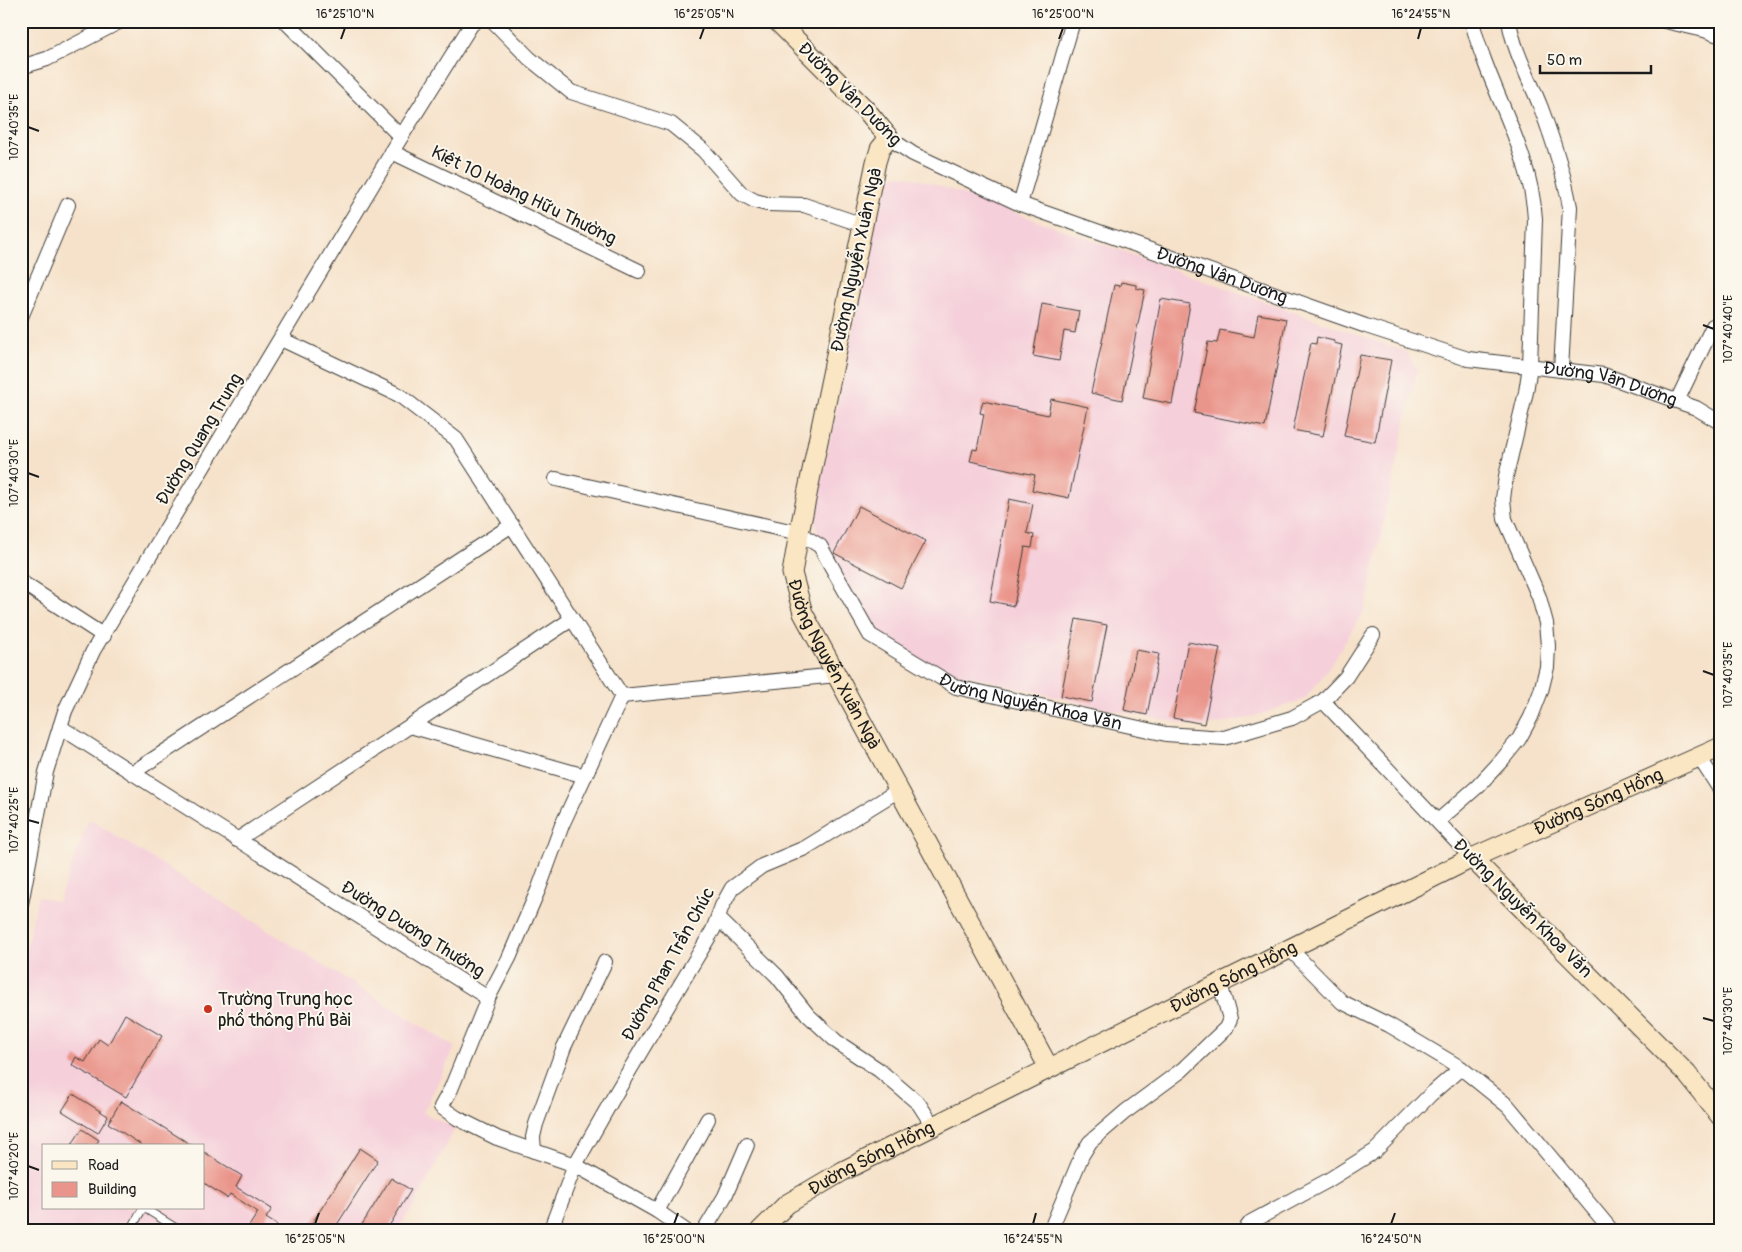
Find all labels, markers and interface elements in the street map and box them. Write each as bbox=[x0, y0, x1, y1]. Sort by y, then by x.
text: 16°25'10"N bbox=[316, 7, 374, 22]
text: 16°25'05"N bbox=[674, 7, 734, 22]
text: 16°25'00"N bbox=[1032, 7, 1094, 22]
text: 16°24'55"N bbox=[1392, 7, 1450, 22]
street label: Đường Vân Dương bbox=[793, 38, 906, 151]
scale bar bbox=[1540, 42, 1651, 74]
text: 50 m bbox=[1547, 51, 1582, 70]
text: 107°40'35"E bbox=[7, 94, 22, 160]
street label: Kiệt 10 Hoàng Hữu Thường bbox=[427, 141, 620, 250]
street label: Đường Nguyễn Xuân Ngà bbox=[826, 166, 887, 354]
street label: Đường Vân Dương bbox=[1153, 242, 1291, 309]
text: 107°40'40"E bbox=[1721, 295, 1736, 363]
street label: Đường Vân Dương bbox=[1542, 357, 1680, 412]
street label: Đường Quang Trung bbox=[151, 369, 248, 509]
text: 107°40'30"E bbox=[7, 439, 22, 507]
street label: Đường Nguyễn Xuân Ngà bbox=[782, 577, 885, 753]
text: 107°40'35"E bbox=[1721, 642, 1736, 708]
street label: Đường Nguyễn Khoa Văn bbox=[934, 668, 1124, 736]
street label: Đường Sóng Hồng bbox=[1530, 763, 1667, 841]
text: 107°40'25"E bbox=[7, 787, 22, 853]
street label: Đường Nguyễn Khoa Văn bbox=[1448, 834, 1597, 983]
street label: Đường Dương Thưởng bbox=[336, 876, 489, 983]
street label: Đường Phan Trần Chúc bbox=[616, 883, 720, 1045]
street label: Đường Sóng Hồng bbox=[1166, 936, 1301, 1019]
text: 107°40'30"E bbox=[1721, 987, 1736, 1055]
place label: Trường Trung học phổ thông Phú Bài bbox=[218, 988, 353, 1032]
marker: Trường Trung học phổ thông Phú Bài bbox=[202, 1003, 214, 1015]
street label: Đường Sóng Hồng bbox=[804, 1116, 938, 1201]
text: 107°40'20"E bbox=[7, 1132, 22, 1200]
legend bbox=[42, 1144, 205, 1210]
text: Road bbox=[88, 1156, 119, 1175]
text: Building bbox=[88, 1180, 136, 1199]
text: 16°25'05"N bbox=[285, 1232, 345, 1247]
text: 16°25'00"N bbox=[643, 1232, 705, 1247]
text: 16°24'55"N bbox=[1004, 1232, 1062, 1247]
text: 16°24'50"N bbox=[1361, 1232, 1421, 1247]

